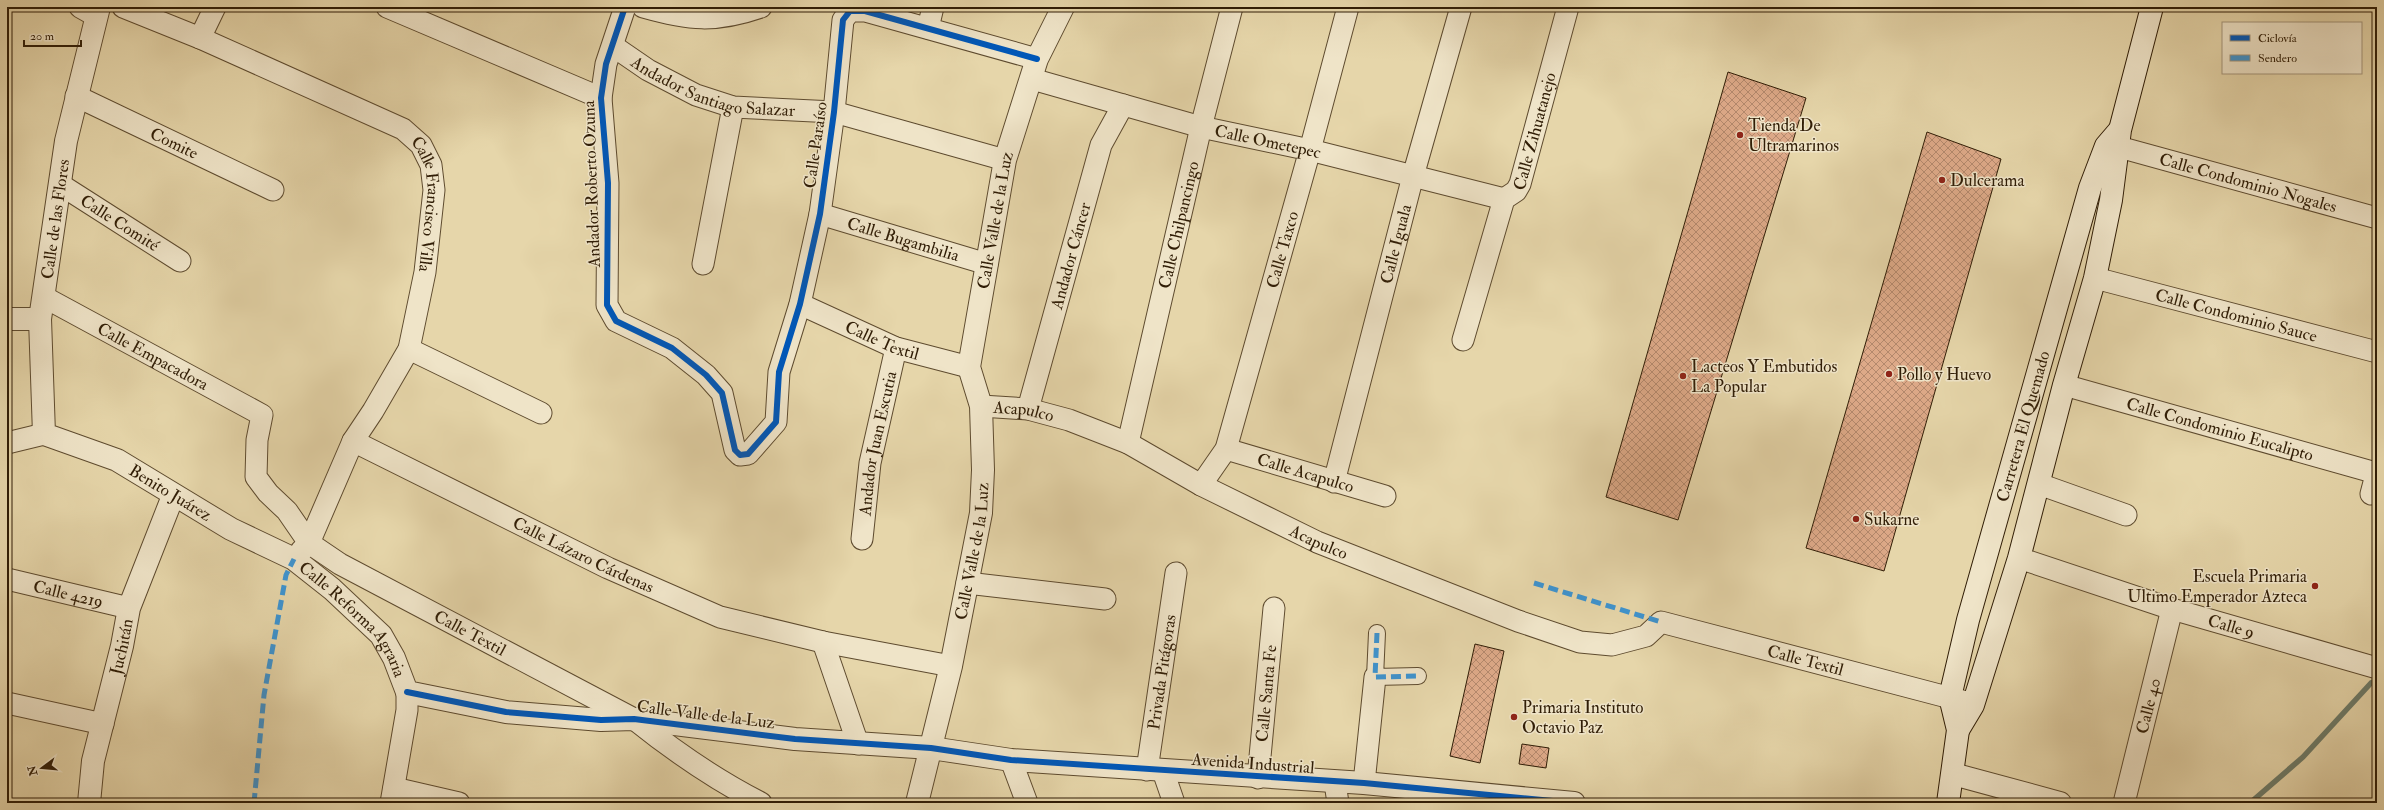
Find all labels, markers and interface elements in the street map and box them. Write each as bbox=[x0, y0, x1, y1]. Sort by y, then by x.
scale bar bbox=[24, 22, 81, 48]
legend bbox=[2222, 22, 2362, 74]
text: 20 m bbox=[30, 29, 55, 44]
text: Ciclovía bbox=[2258, 31, 2298, 46]
street label: Andador Santiago Salazar bbox=[626, 51, 796, 121]
text: Sendero bbox=[2258, 51, 2297, 66]
street label: Calle Zihuatanejo bbox=[1509, 70, 1561, 193]
street label: Andador Roberto Ozuna bbox=[578, 99, 605, 269]
street label: Calle Paraíso bbox=[799, 100, 832, 190]
place label: Tienda De Ultramarinos bbox=[1748, 115, 1839, 156]
street label: Calle Ometepec bbox=[1213, 120, 1323, 163]
street label: Comite bbox=[147, 123, 202, 164]
marker: Tienda De Ultramarinos bbox=[1735, 130, 1745, 140]
street label: Calle Francisco Villa bbox=[407, 131, 444, 274]
street label: Calle Valle de la Luz bbox=[973, 149, 1018, 291]
street label: Calle Condominio Nogales bbox=[2157, 149, 2339, 217]
street label: Calle de las Flores bbox=[37, 158, 74, 280]
street label: Calle Chilpancingo bbox=[1154, 159, 1204, 291]
place label: Dulcerama bbox=[1950, 170, 2025, 191]
marker: Dulcerama bbox=[1937, 175, 1947, 185]
street label: Calle Comité bbox=[76, 190, 164, 257]
street label: Andador Cáncer bbox=[1046, 200, 1096, 313]
street label: Calle Iguala bbox=[1376, 201, 1417, 286]
street label: Calle Taxco bbox=[1262, 209, 1303, 290]
street label: Calle Bugambilia bbox=[845, 213, 963, 266]
street label: Calle Condominio Sauce bbox=[2153, 284, 2319, 347]
street label: Calle Textil bbox=[842, 316, 922, 365]
street label: Calle Empacadora bbox=[94, 318, 213, 396]
street label: Carretera El Quemado bbox=[1992, 349, 2054, 504]
place label: Lacteos Y Embutidos La Popular bbox=[1691, 356, 1837, 398]
place label: Pollo y Huevo bbox=[1897, 364, 1991, 386]
street label: Andador Juan Escutia bbox=[854, 368, 902, 518]
marker: Pollo y Huevo bbox=[1884, 369, 1894, 379]
marker: Lacteos Y Embutidos La Popular bbox=[1678, 371, 1688, 381]
street label: Calle Condominio Eucalipto bbox=[2124, 393, 2316, 466]
street label: Acapulco bbox=[992, 397, 1056, 427]
street label: Calle Acapulco bbox=[1255, 449, 1356, 497]
street label: Benito Juárez bbox=[125, 460, 215, 526]
street label: Calle Valle de la Luz bbox=[950, 482, 993, 622]
place label: Sukarne bbox=[1864, 509, 1919, 530]
street label: Calle Lázaro Cárdenas bbox=[509, 512, 657, 598]
marker: Sukarne bbox=[1851, 514, 1861, 524]
street label: Acapulco bbox=[1285, 520, 1351, 564]
street label: Calle Reforma Agraria bbox=[295, 557, 411, 681]
place label: Escuela Primaria Ultimo Emperador Azteca bbox=[2127, 566, 2308, 608]
street label: Calle 4219 bbox=[31, 576, 105, 613]
marker: Escuela Primaria Ultimo Emperador Azteca bbox=[2310, 581, 2320, 591]
street label: Calle Textil bbox=[430, 606, 510, 661]
street label: Calle 9 bbox=[2205, 610, 2257, 643]
street label: Privada Pitágoras bbox=[1143, 613, 1181, 731]
street label: Juchitán bbox=[105, 617, 138, 678]
street label: Calle Textil bbox=[1765, 640, 1847, 681]
street label: Calle Santa Fe bbox=[1251, 644, 1281, 743]
street label: Calle 40 bbox=[2132, 676, 2165, 736]
street label: Calle Valle de la Luz bbox=[636, 696, 776, 733]
place label: Primaria Instituto Octavio Paz bbox=[1522, 697, 1644, 738]
marker: Primaria Instituto Octavio Paz bbox=[1509, 712, 1519, 722]
north arrow bbox=[22, 748, 62, 788]
street label: Avenida Industrial bbox=[1190, 749, 1316, 778]
text: N bbox=[25, 763, 41, 778]

